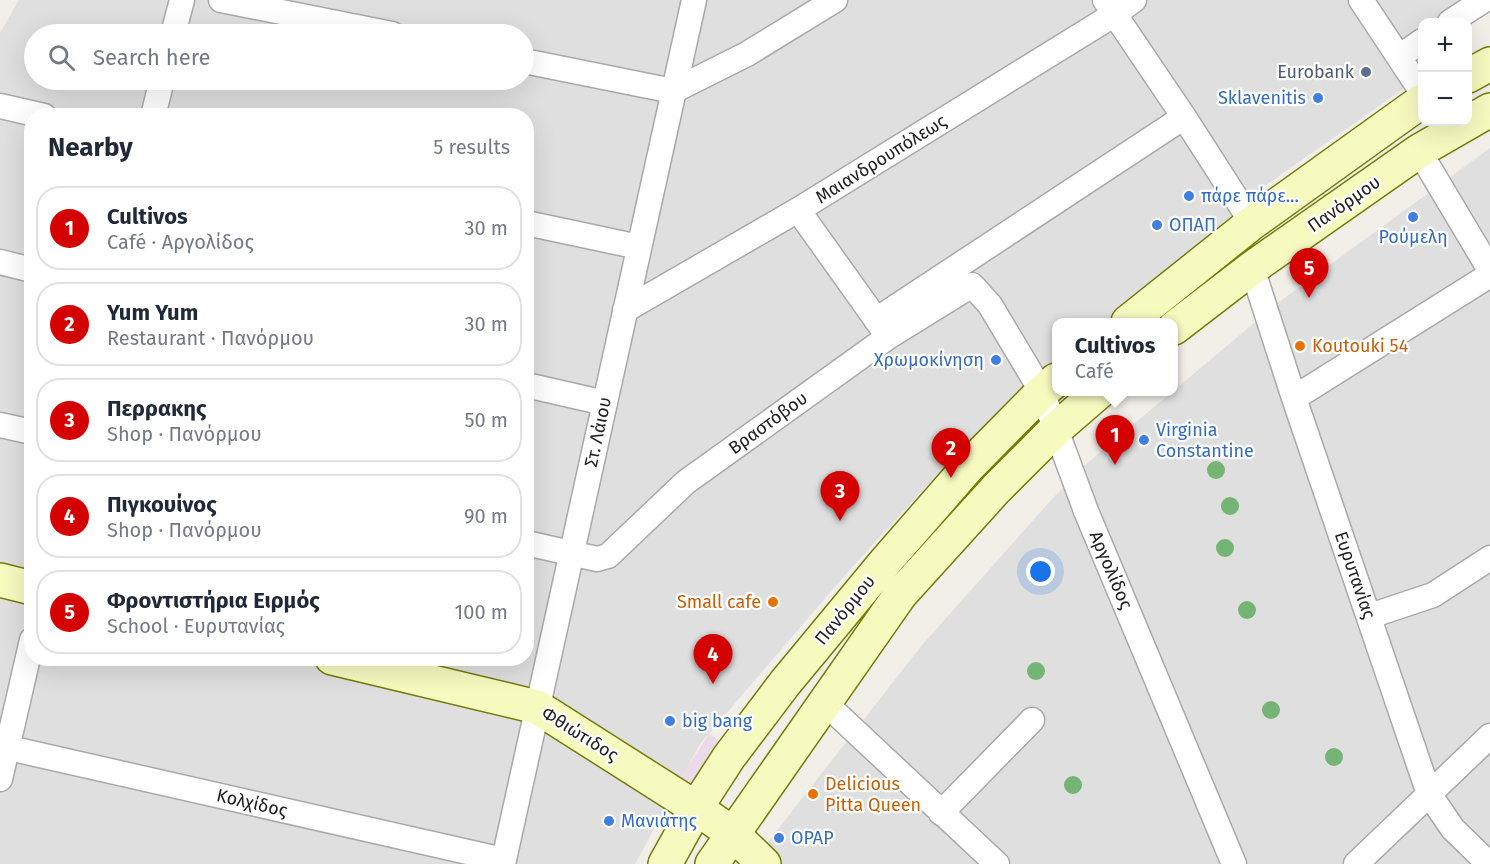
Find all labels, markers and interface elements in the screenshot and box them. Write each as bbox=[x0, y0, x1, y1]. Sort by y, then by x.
map controls bbox=[1418, 18, 1472, 126]
button: + bbox=[1418, 18, 1472, 72]
search box bbox=[24, 24, 534, 90]
icon: search bbox=[45, 41, 78, 74]
text: Search here bbox=[93, 44, 211, 71]
place label: Eurobank bbox=[1277, 61, 1355, 83]
marker: Eurobank bbox=[1359, 65, 1373, 79]
button: − bbox=[1418, 72, 1472, 126]
place label: Sklavenitis bbox=[1218, 87, 1306, 109]
marker: Sklavenitis bbox=[1311, 91, 1325, 105]
street label: Μαιανδρουπόλεως bbox=[811, 110, 951, 208]
text: Nearby bbox=[48, 132, 133, 163]
text: 5 results bbox=[433, 135, 510, 159]
street label: Πανόρμου bbox=[1303, 171, 1385, 237]
place label: πάρε πάρε... bbox=[1201, 185, 1299, 207]
marker: πάρε πάρε... bbox=[1182, 189, 1196, 203]
text: Cultivos bbox=[107, 203, 188, 230]
marker: Ρούμελη bbox=[1406, 210, 1420, 224]
place label: ΟΠΑΠ bbox=[1169, 214, 1216, 236]
text: 1 bbox=[65, 216, 74, 240]
text: 30 m bbox=[464, 216, 508, 240]
marker: ΟΠΑΠ bbox=[1150, 218, 1164, 232]
place label: Ρούμελη bbox=[1378, 226, 1448, 248]
text: Café · Αργολίδος bbox=[107, 230, 254, 254]
pin: 5 bbox=[1290, 248, 1328, 298]
text: Yum Yum bbox=[107, 299, 198, 326]
text: 2 bbox=[64, 312, 75, 336]
text: 30 m bbox=[464, 312, 508, 336]
popup bbox=[1052, 318, 1178, 396]
text: Restaurant · Πανόρμου bbox=[107, 326, 314, 350]
text: Cultivos bbox=[1075, 332, 1155, 359]
place label: Koutouki 54 bbox=[1312, 335, 1409, 357]
marker: Koutouki 54 bbox=[1293, 339, 1307, 353]
place label: Χρωμοκίνηση bbox=[874, 349, 984, 371]
marker: Χρωμοκίνηση bbox=[989, 353, 1003, 367]
text: Café bbox=[1075, 359, 1114, 383]
street label: Βραστόβου bbox=[724, 387, 812, 459]
text: Περρακης bbox=[107, 395, 206, 422]
street label: Στ. Λάιου bbox=[580, 395, 616, 469]
text: 3 bbox=[64, 408, 75, 432]
text: 50 m bbox=[464, 408, 508, 432]
pin: 1 bbox=[1096, 416, 1134, 465]
place label: Virginia Constantine bbox=[1156, 419, 1254, 462]
text: Shop · Πανόρμου bbox=[107, 422, 262, 446]
pin: 2 bbox=[932, 428, 970, 478]
marker: Virginia Constantine bbox=[1137, 433, 1151, 447]
pin: 3 bbox=[820, 472, 860, 521]
text: Πιγκουίνος bbox=[107, 491, 217, 518]
text: 4 bbox=[64, 504, 75, 528]
text: 90 m bbox=[464, 504, 508, 528]
text: Shop · Πανόρμου bbox=[107, 518, 262, 542]
street label: Αργολίδος bbox=[1085, 528, 1138, 613]
street label: Ευρυτανίας bbox=[1330, 528, 1380, 622]
your location bbox=[1026, 557, 1055, 586]
street label: Πανόρμου bbox=[810, 571, 880, 649]
text: Φροντιστήρια Ειρμός bbox=[107, 587, 320, 614]
place label: Small cafe bbox=[677, 591, 761, 613]
marker: Small cafe bbox=[766, 595, 780, 609]
text: 5 bbox=[64, 600, 75, 624]
text: 100 m bbox=[455, 600, 508, 624]
text: School · Ευρυτανίας bbox=[107, 614, 285, 638]
pin: 4 bbox=[694, 634, 732, 684]
street label: Φθιώτιδος bbox=[538, 702, 623, 766]
place label: big bang bbox=[682, 710, 753, 732]
marker: big bang bbox=[663, 714, 677, 728]
place label: Delicious Pitta Queen bbox=[825, 773, 921, 816]
street label: Κολχίδος bbox=[214, 784, 290, 822]
marker: Delicious Pitta Queen bbox=[806, 787, 820, 801]
place label: Μανιάτης bbox=[621, 810, 698, 832]
marker: Μανιάτης bbox=[602, 814, 616, 828]
place label: OPAP bbox=[791, 827, 834, 849]
marker: OPAP bbox=[772, 831, 786, 845]

